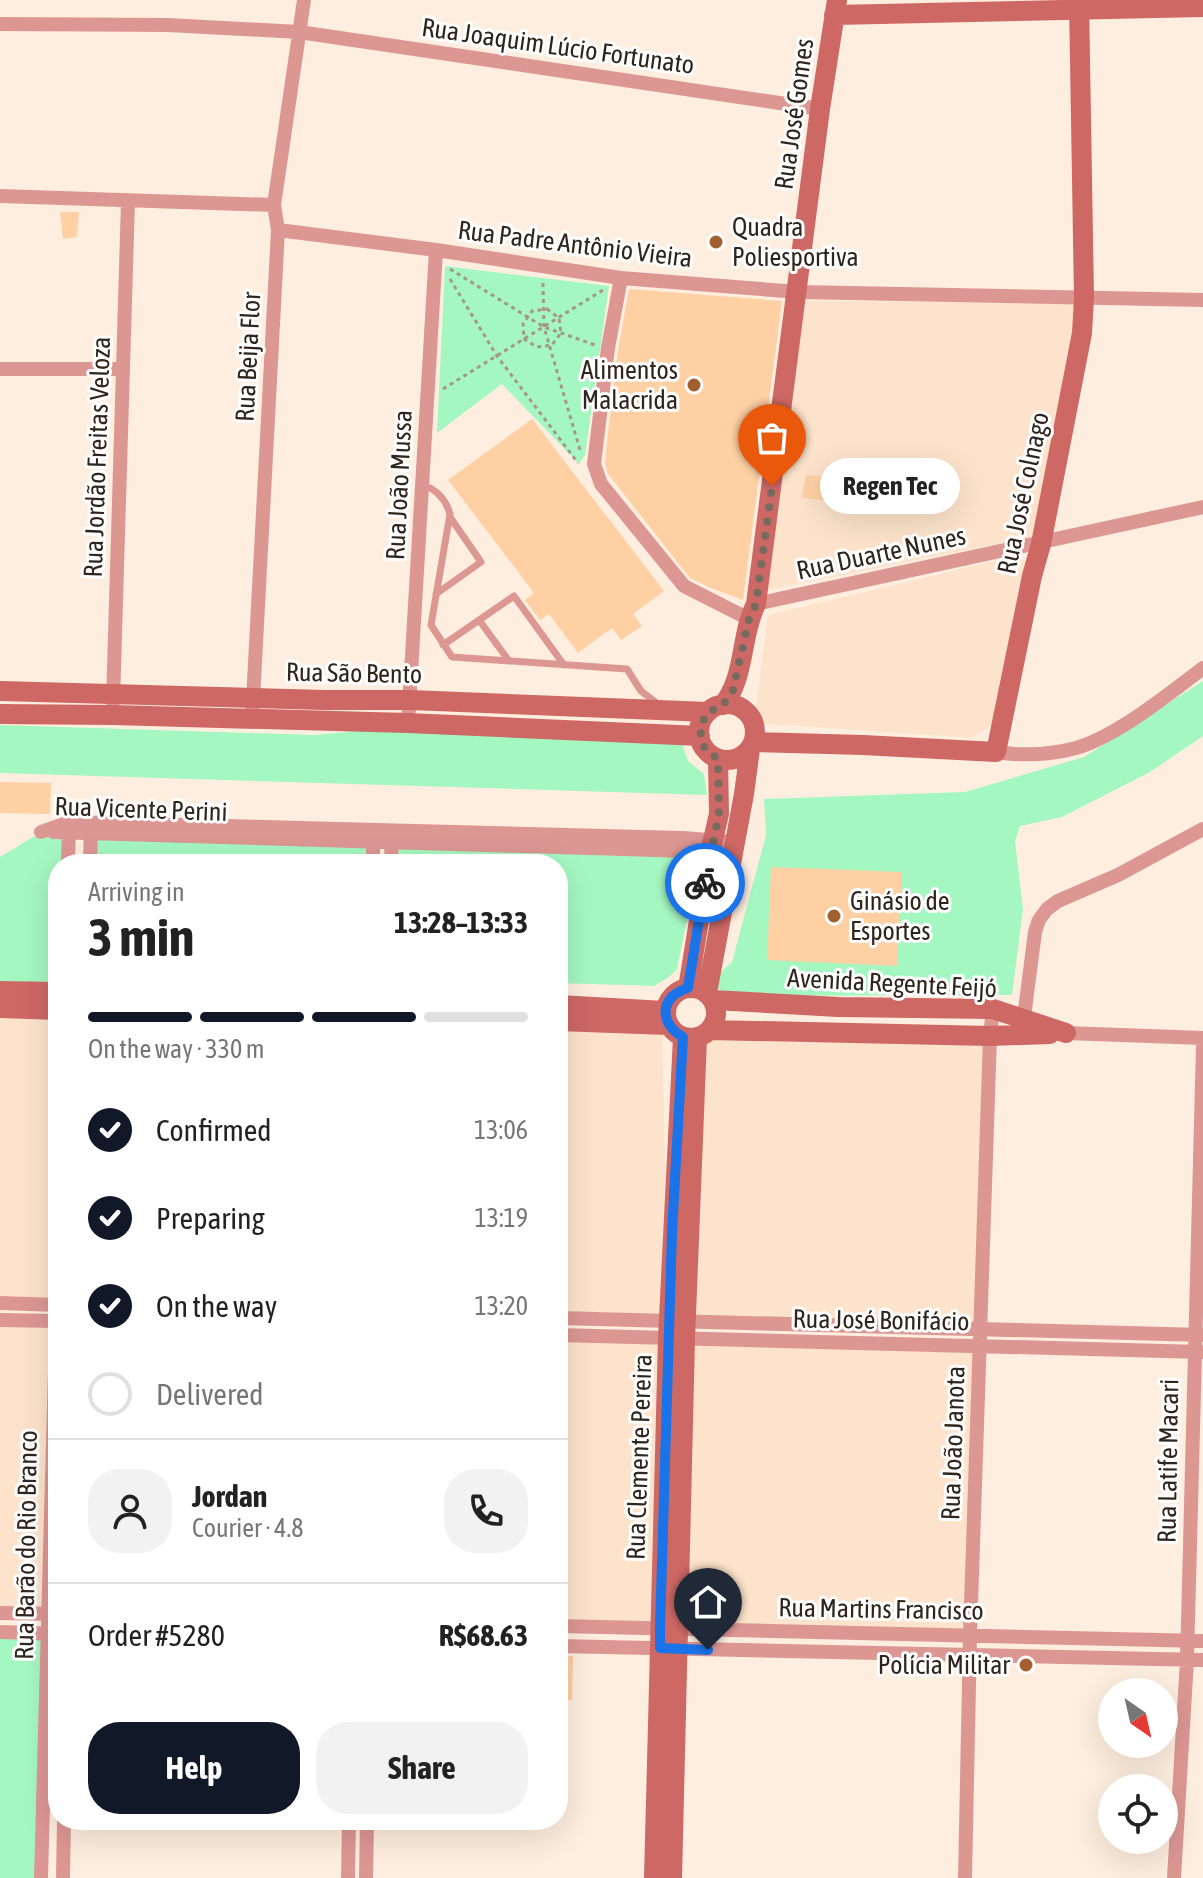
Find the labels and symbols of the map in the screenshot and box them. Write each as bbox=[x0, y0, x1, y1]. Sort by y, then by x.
street label: Rua Joaquim Lúcio Fortunato bbox=[420, 12, 696, 80]
street label: Rua José Gomes bbox=[769, 37, 819, 191]
place label: Quadra Poliesportiva bbox=[732, 212, 859, 272]
street label: Rua Padre Antônio Vieira bbox=[456, 215, 694, 273]
marker: Quadra Poliesportiva bbox=[707, 233, 725, 251]
street label: Rua Beija Flor bbox=[230, 291, 266, 423]
street label: Rua Jordão Freitas Veloza bbox=[78, 336, 116, 578]
place label: Alimentos Malacrida bbox=[581, 355, 678, 415]
marker: Alimentos Malacrida bbox=[685, 376, 703, 394]
pin bbox=[738, 404, 806, 486]
street label: Rua João Mussa bbox=[380, 409, 418, 561]
street label: Rua José Colnago bbox=[991, 409, 1055, 577]
callout: Regen Tec bbox=[820, 458, 960, 514]
street label: Rua Duarte Nunes bbox=[794, 520, 968, 586]
street label: Rua São Bento bbox=[286, 657, 422, 689]
street label: Rua Vicente Perini bbox=[54, 791, 228, 827]
courier bbox=[665, 843, 745, 923]
place label: Ginásio de Esportes bbox=[850, 886, 950, 946]
marker: Ginásio de Esportes bbox=[825, 907, 843, 925]
street label: Avenida Regente Feijó bbox=[786, 963, 998, 1003]
street label: Rua José Bonifácio bbox=[792, 1303, 970, 1337]
street label: Rua Clemente Pereira bbox=[620, 1354, 658, 1560]
street label: Rua João Janota bbox=[935, 1365, 971, 1521]
street label: Rua Latife Macari bbox=[1152, 1379, 1184, 1543]
street label: Rua Barão do Rio Branco bbox=[9, 1430, 43, 1660]
pin bbox=[674, 1568, 742, 1650]
street label: Rua Martins Francisco bbox=[778, 1592, 984, 1626]
place label: Polícia Militar bbox=[878, 1650, 1010, 1680]
marker: Polícia Militar bbox=[1017, 1656, 1035, 1674]
north arrow bbox=[1098, 1678, 1178, 1758]

